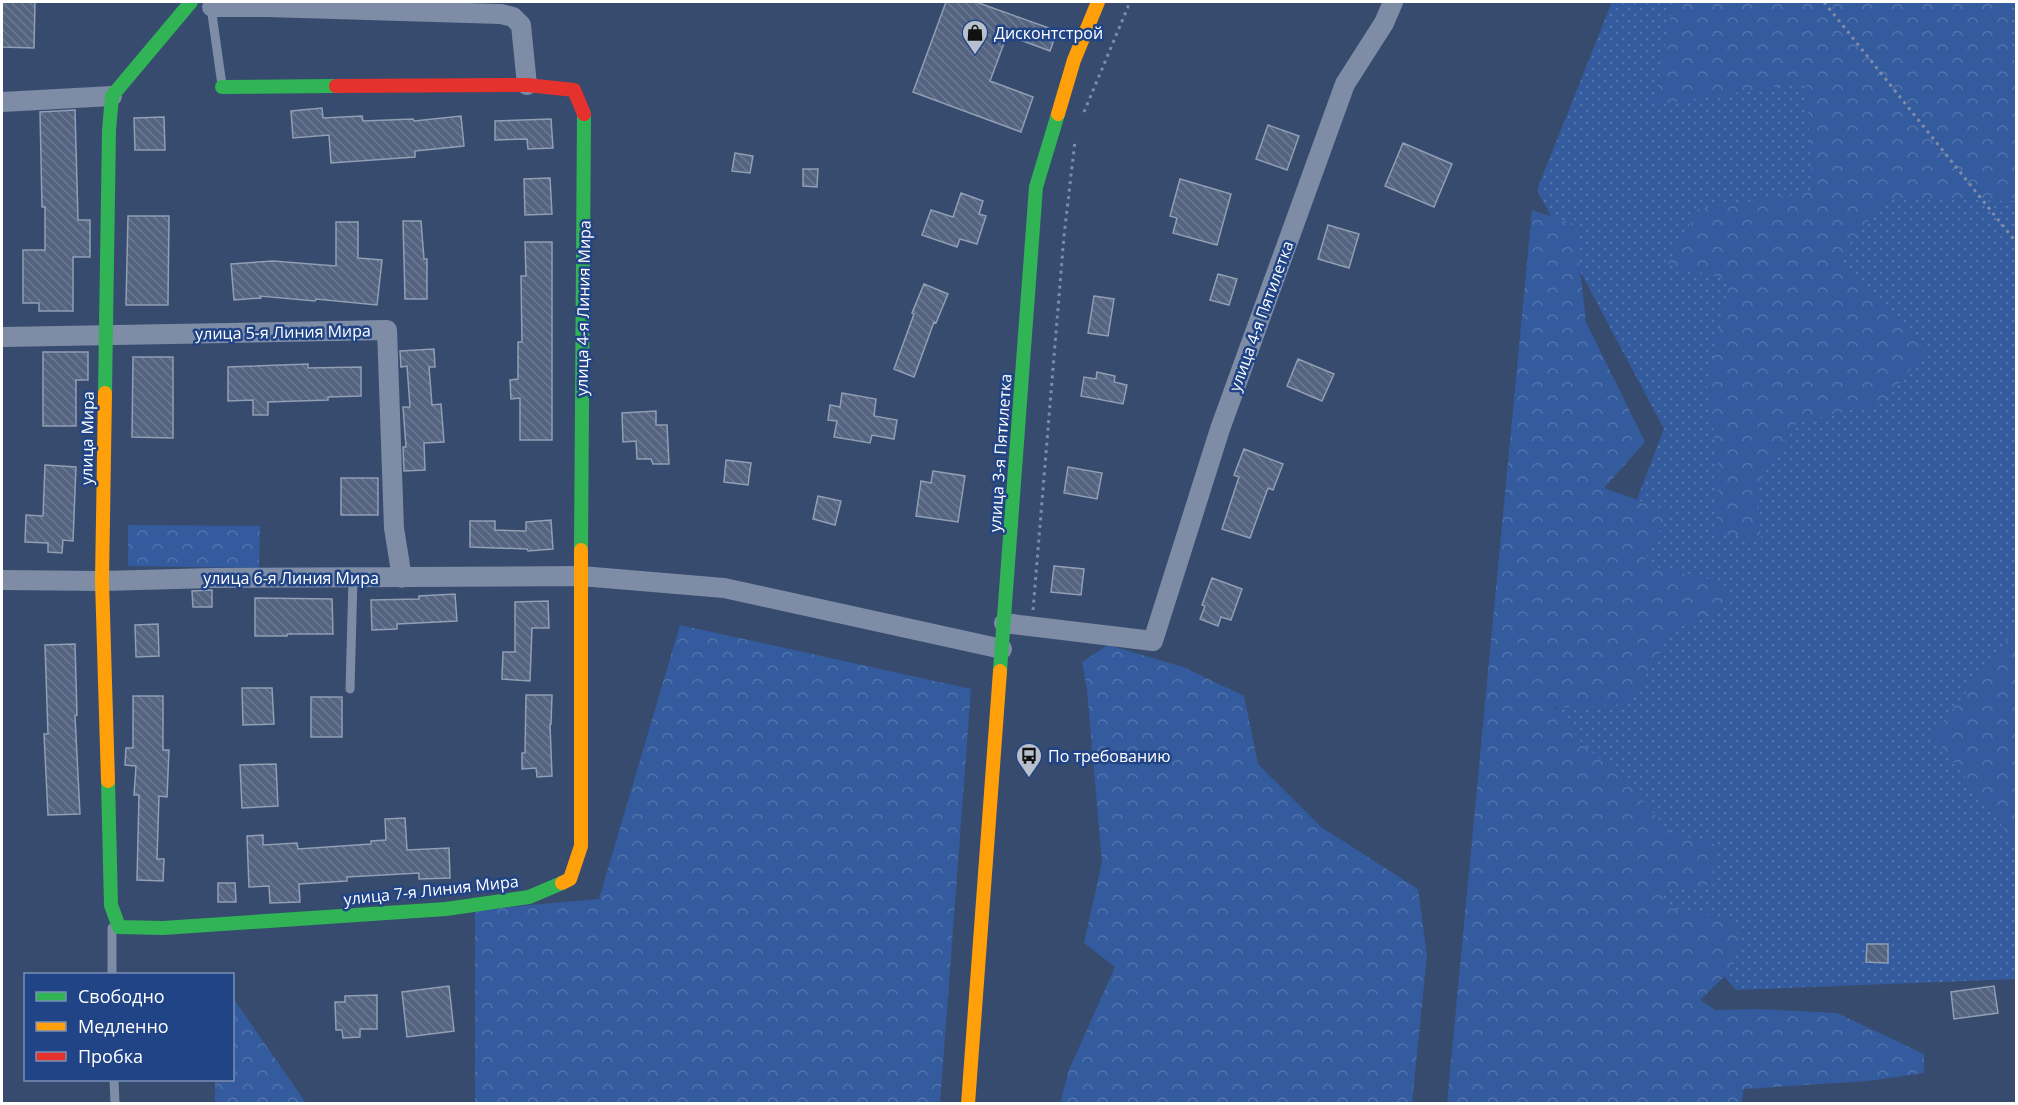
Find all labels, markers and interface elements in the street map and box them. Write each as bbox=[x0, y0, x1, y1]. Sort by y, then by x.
shop icon: Дисконтстрой bbox=[960, 18, 990, 56]
place label: Дисконтстрой bbox=[994, 22, 1103, 44]
street label: улица 4-я Линия Мира bbox=[570, 220, 596, 396]
street label: улица 4-я Пятилетка bbox=[1224, 238, 1298, 394]
street label: улица 5-я Линия Мира bbox=[195, 319, 371, 345]
street label: улица 3-я Пятилетка bbox=[983, 373, 1017, 533]
street label: улица Мира bbox=[75, 391, 99, 485]
street label: улица 6-я Линия Мира bbox=[203, 567, 379, 589]
bus stop icon: По требованию bbox=[1014, 741, 1044, 779]
place label: По требованию bbox=[1048, 745, 1171, 767]
street label: улица 7-я Линия Мира bbox=[342, 870, 520, 910]
legend bbox=[24, 973, 234, 1081]
text: Свободно bbox=[78, 984, 165, 1008]
text: Медленно bbox=[78, 1014, 169, 1038]
text: Пробка bbox=[78, 1044, 143, 1068]

